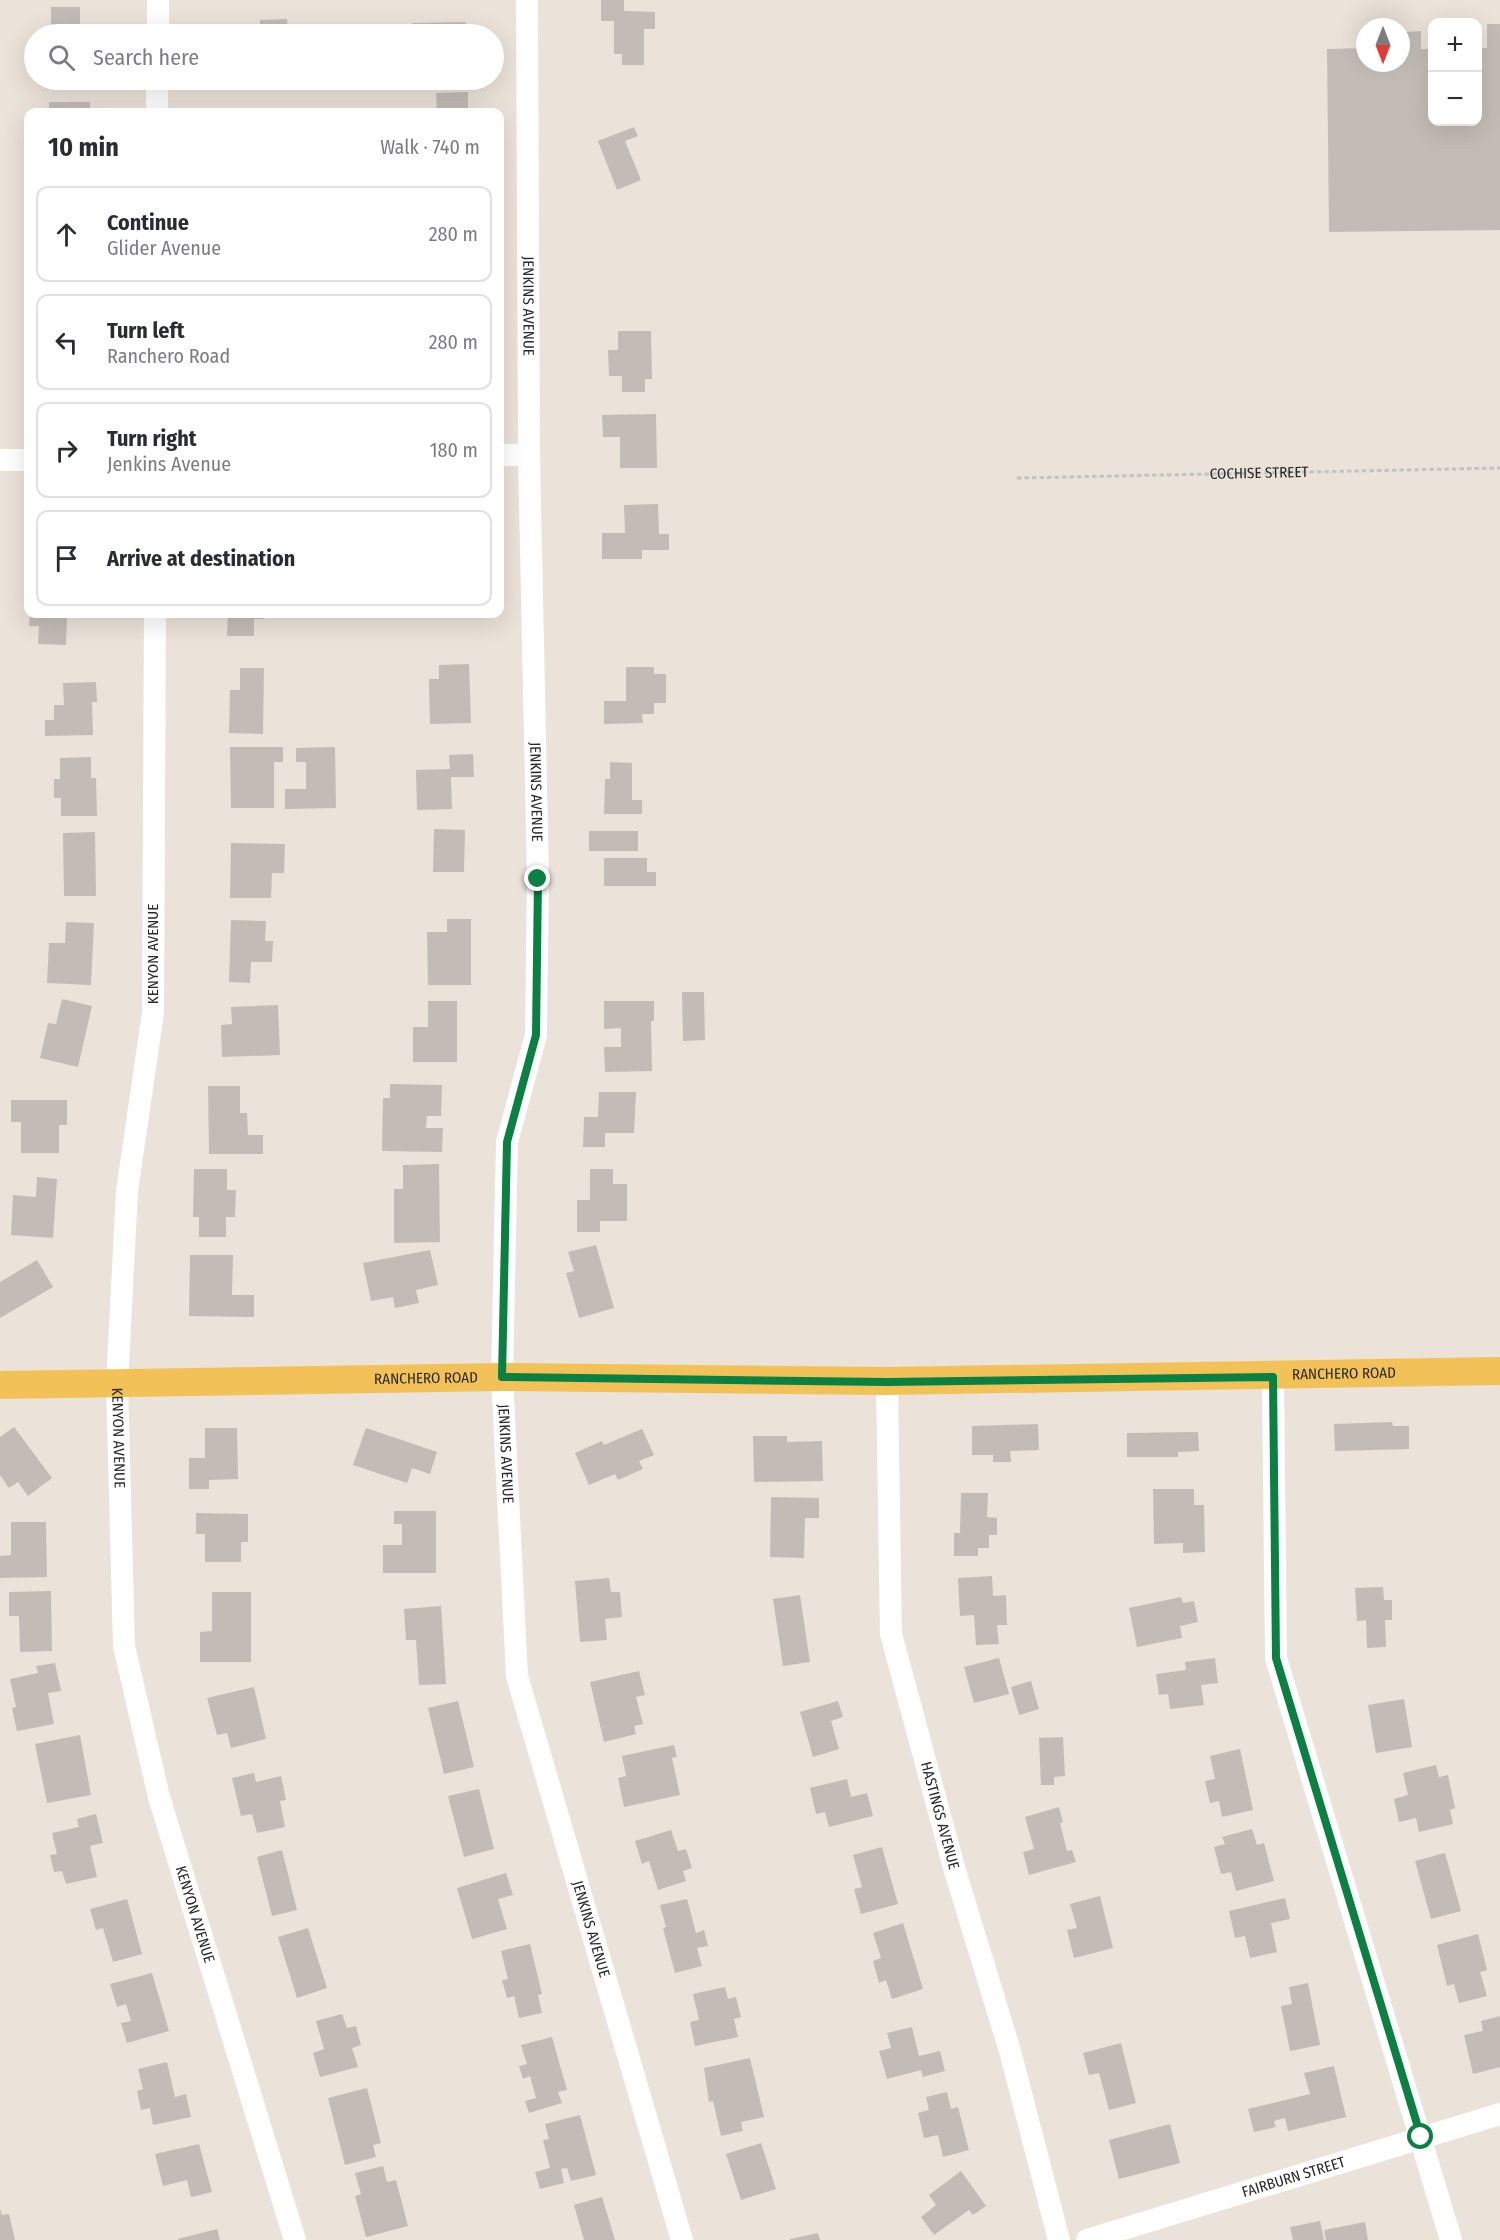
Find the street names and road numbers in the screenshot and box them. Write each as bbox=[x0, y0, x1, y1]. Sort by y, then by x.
street label: JENKINS AVENUE bbox=[519, 256, 538, 356]
street label: COCHISE STREET bbox=[1209, 463, 1309, 483]
street label: JENKINS AVENUE bbox=[526, 742, 546, 842]
street label: KENYON AVENUE bbox=[144, 904, 162, 1004]
street label: RANCHERO ROAD bbox=[1292, 1364, 1396, 1383]
street label: RANCHERO ROAD bbox=[374, 1368, 478, 1388]
street label: KENYON AVENUE bbox=[108, 1387, 129, 1488]
street label: JENKINS AVENUE bbox=[494, 1404, 517, 1504]
street label: HASTINGS AVENUE bbox=[917, 1760, 963, 1871]
street label: KENYON AVENUE bbox=[172, 1864, 218, 1965]
street label: JENKINS AVENUE bbox=[568, 1879, 614, 1979]
street label: FAIRBURN STREET bbox=[1240, 2153, 1347, 2201]

